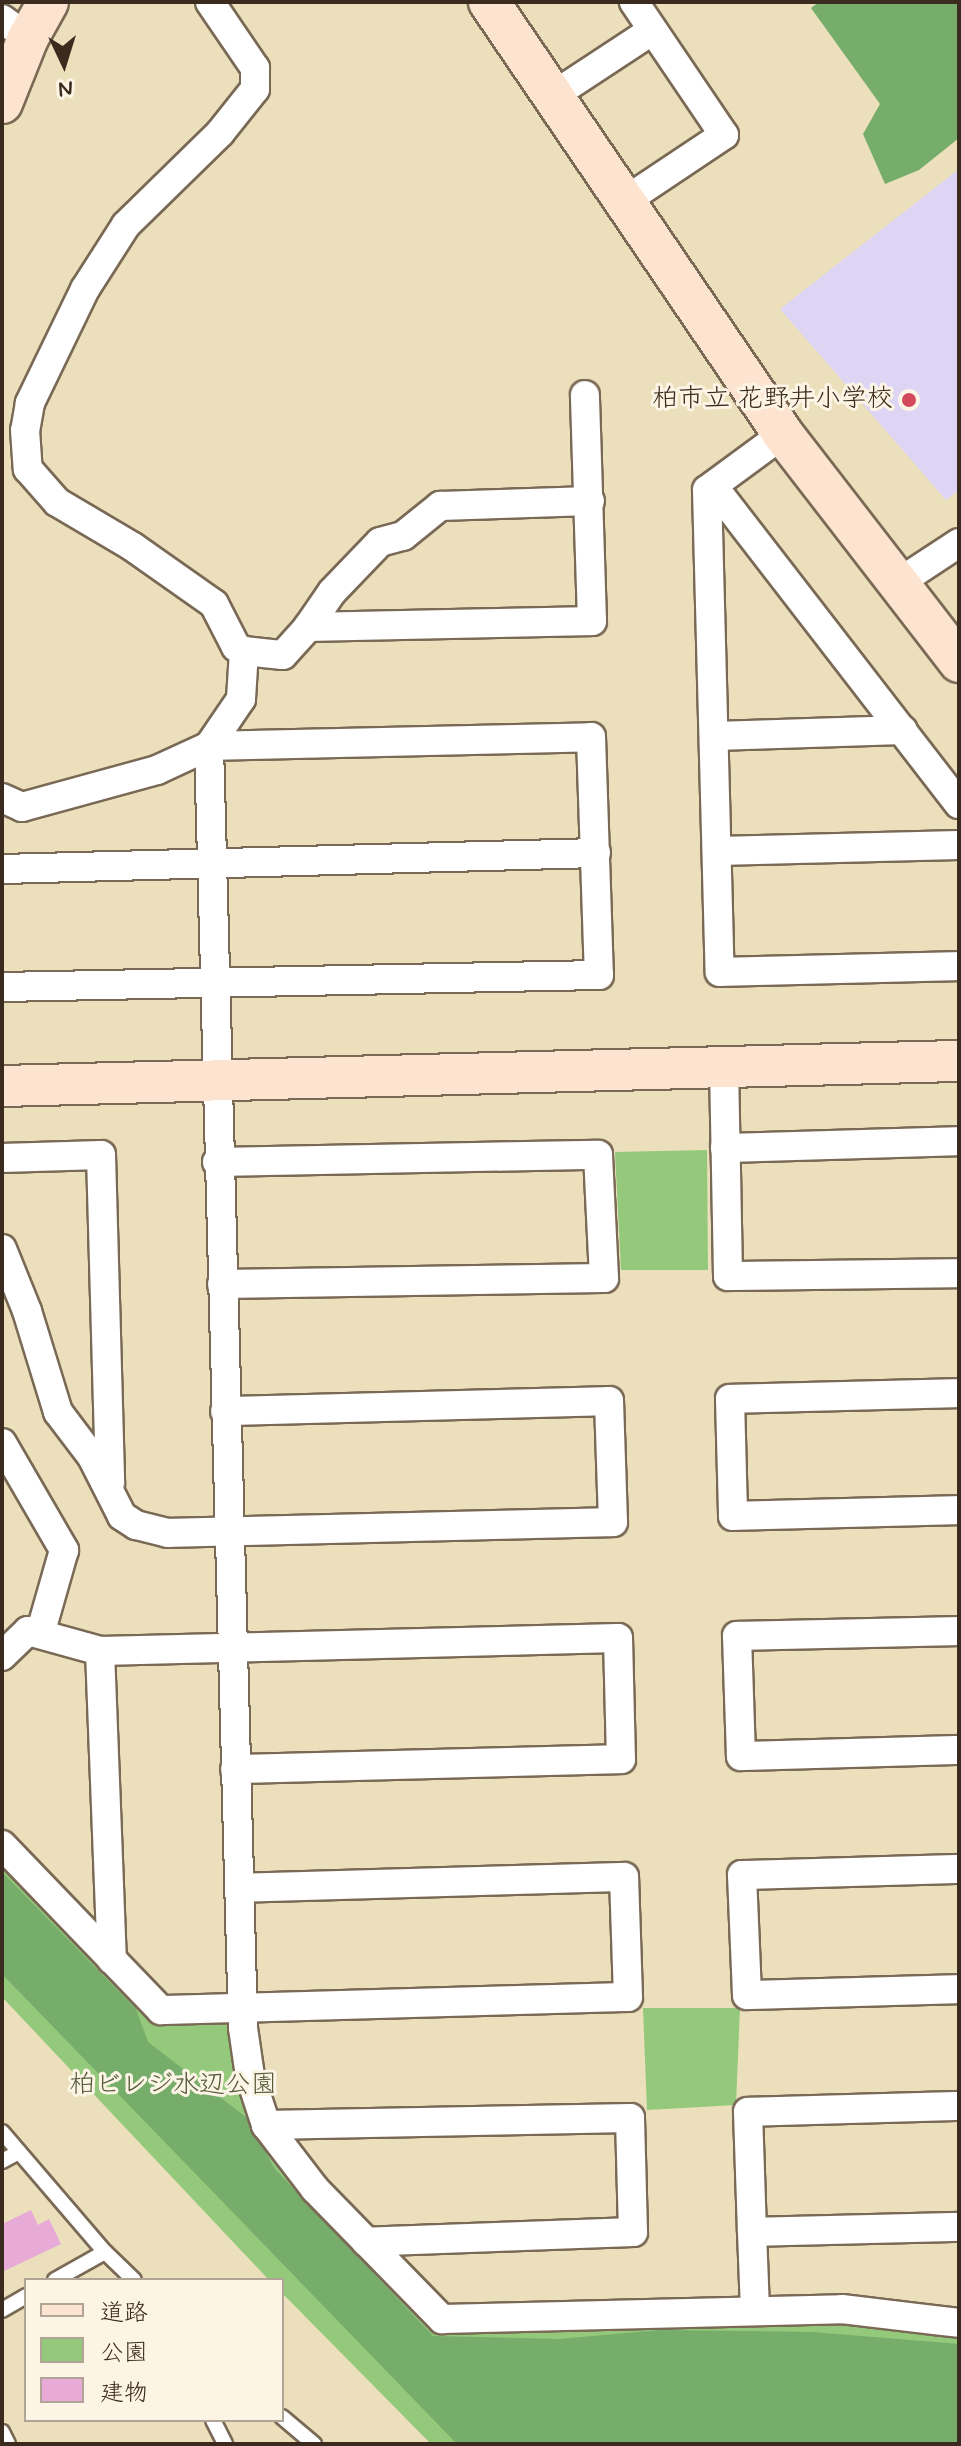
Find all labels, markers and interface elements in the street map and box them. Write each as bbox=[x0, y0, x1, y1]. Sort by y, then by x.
north arrow bbox=[24, 24, 104, 104]
text: N bbox=[57, 73, 74, 102]
place label: 柏市立 花野井小学校 bbox=[652, 384, 893, 416]
marker: 柏市立 花野井小学校 bbox=[900, 391, 918, 409]
park label: 柏ビレジ水辺公園 bbox=[69, 2070, 277, 2102]
legend bbox=[24, 2278, 284, 2422]
text: 道路 bbox=[100, 2298, 148, 2329]
text: 公園 bbox=[100, 2338, 148, 2369]
text: 建物 bbox=[100, 2378, 148, 2409]

